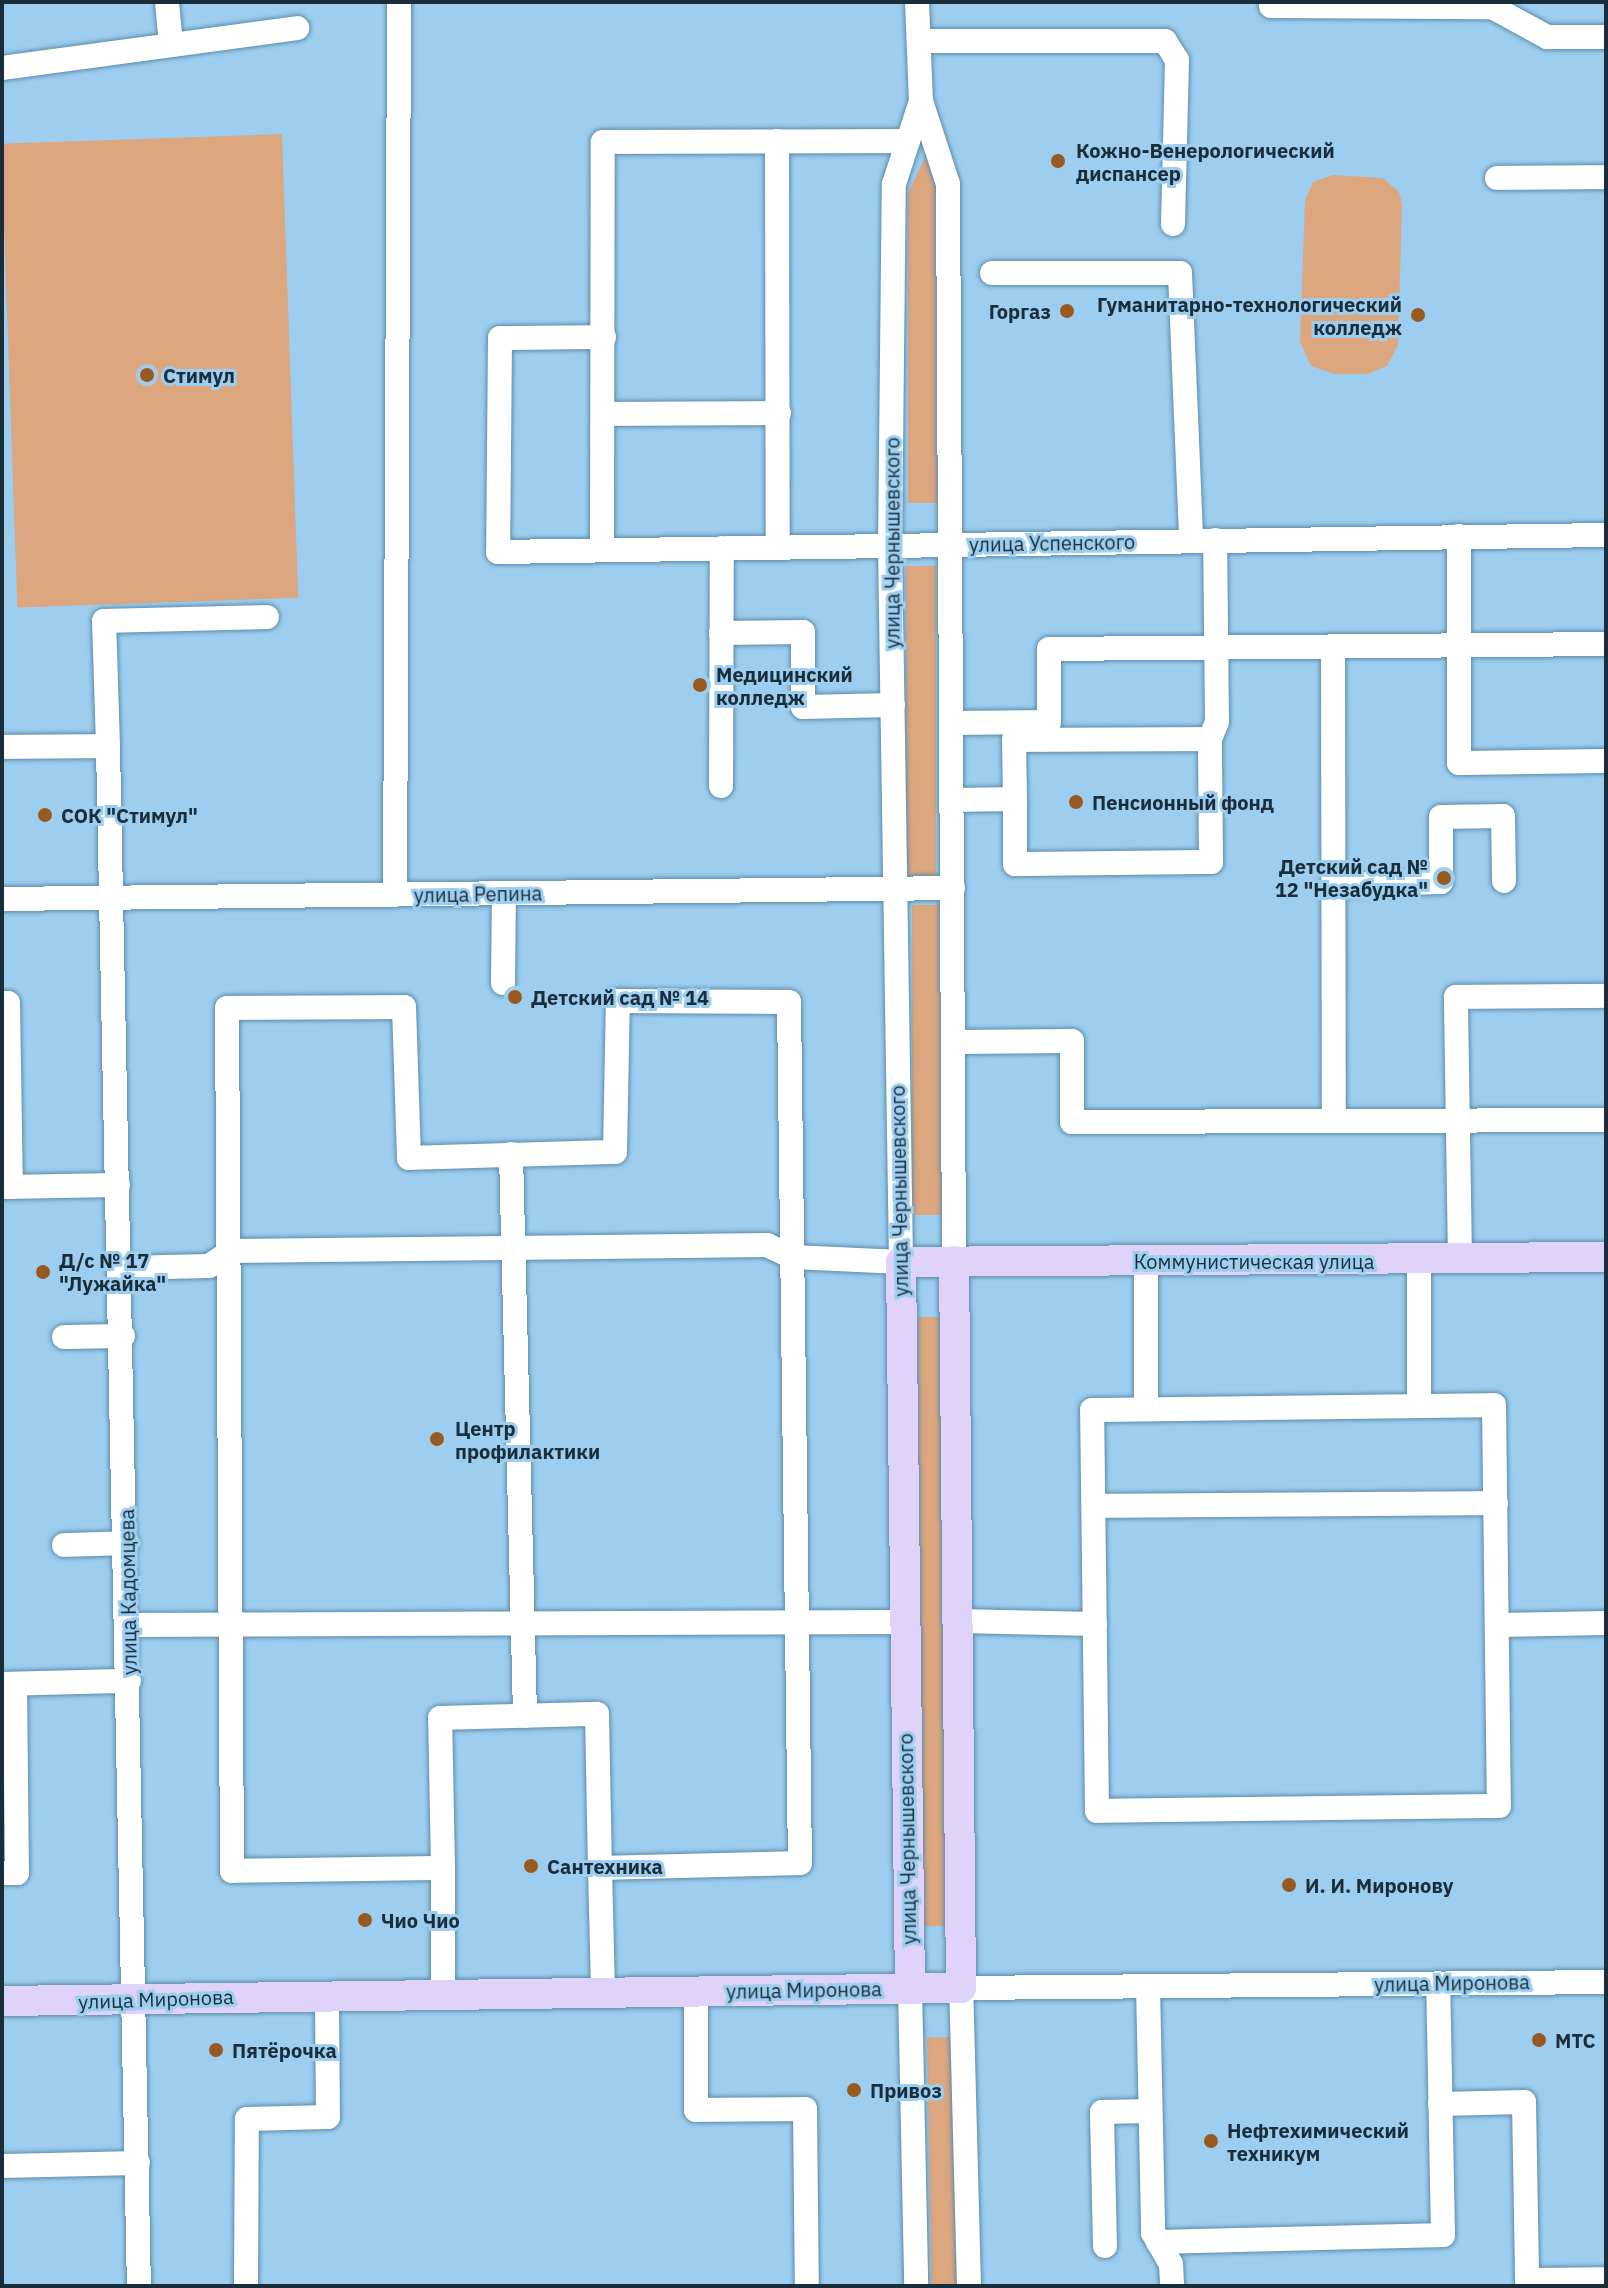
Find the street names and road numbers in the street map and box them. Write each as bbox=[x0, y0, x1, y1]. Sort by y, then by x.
street label: улица Чернышевского bbox=[880, 437, 904, 649]
street label: улица Успенского bbox=[969, 530, 1135, 556]
street label: улица Репина bbox=[414, 881, 542, 907]
street label: улица Чернышевского bbox=[885, 1085, 913, 1297]
street label: Коммунистическая улица bbox=[1134, 1249, 1374, 1273]
street label: улица Кадомцева bbox=[115, 1509, 141, 1675]
street label: улица Чернышевского bbox=[893, 1733, 921, 1945]
street label: улица Миронова bbox=[1374, 1970, 1530, 1996]
street label: улица Миронова bbox=[726, 1977, 882, 2003]
street label: улица Миронова bbox=[78, 1984, 234, 2014]

